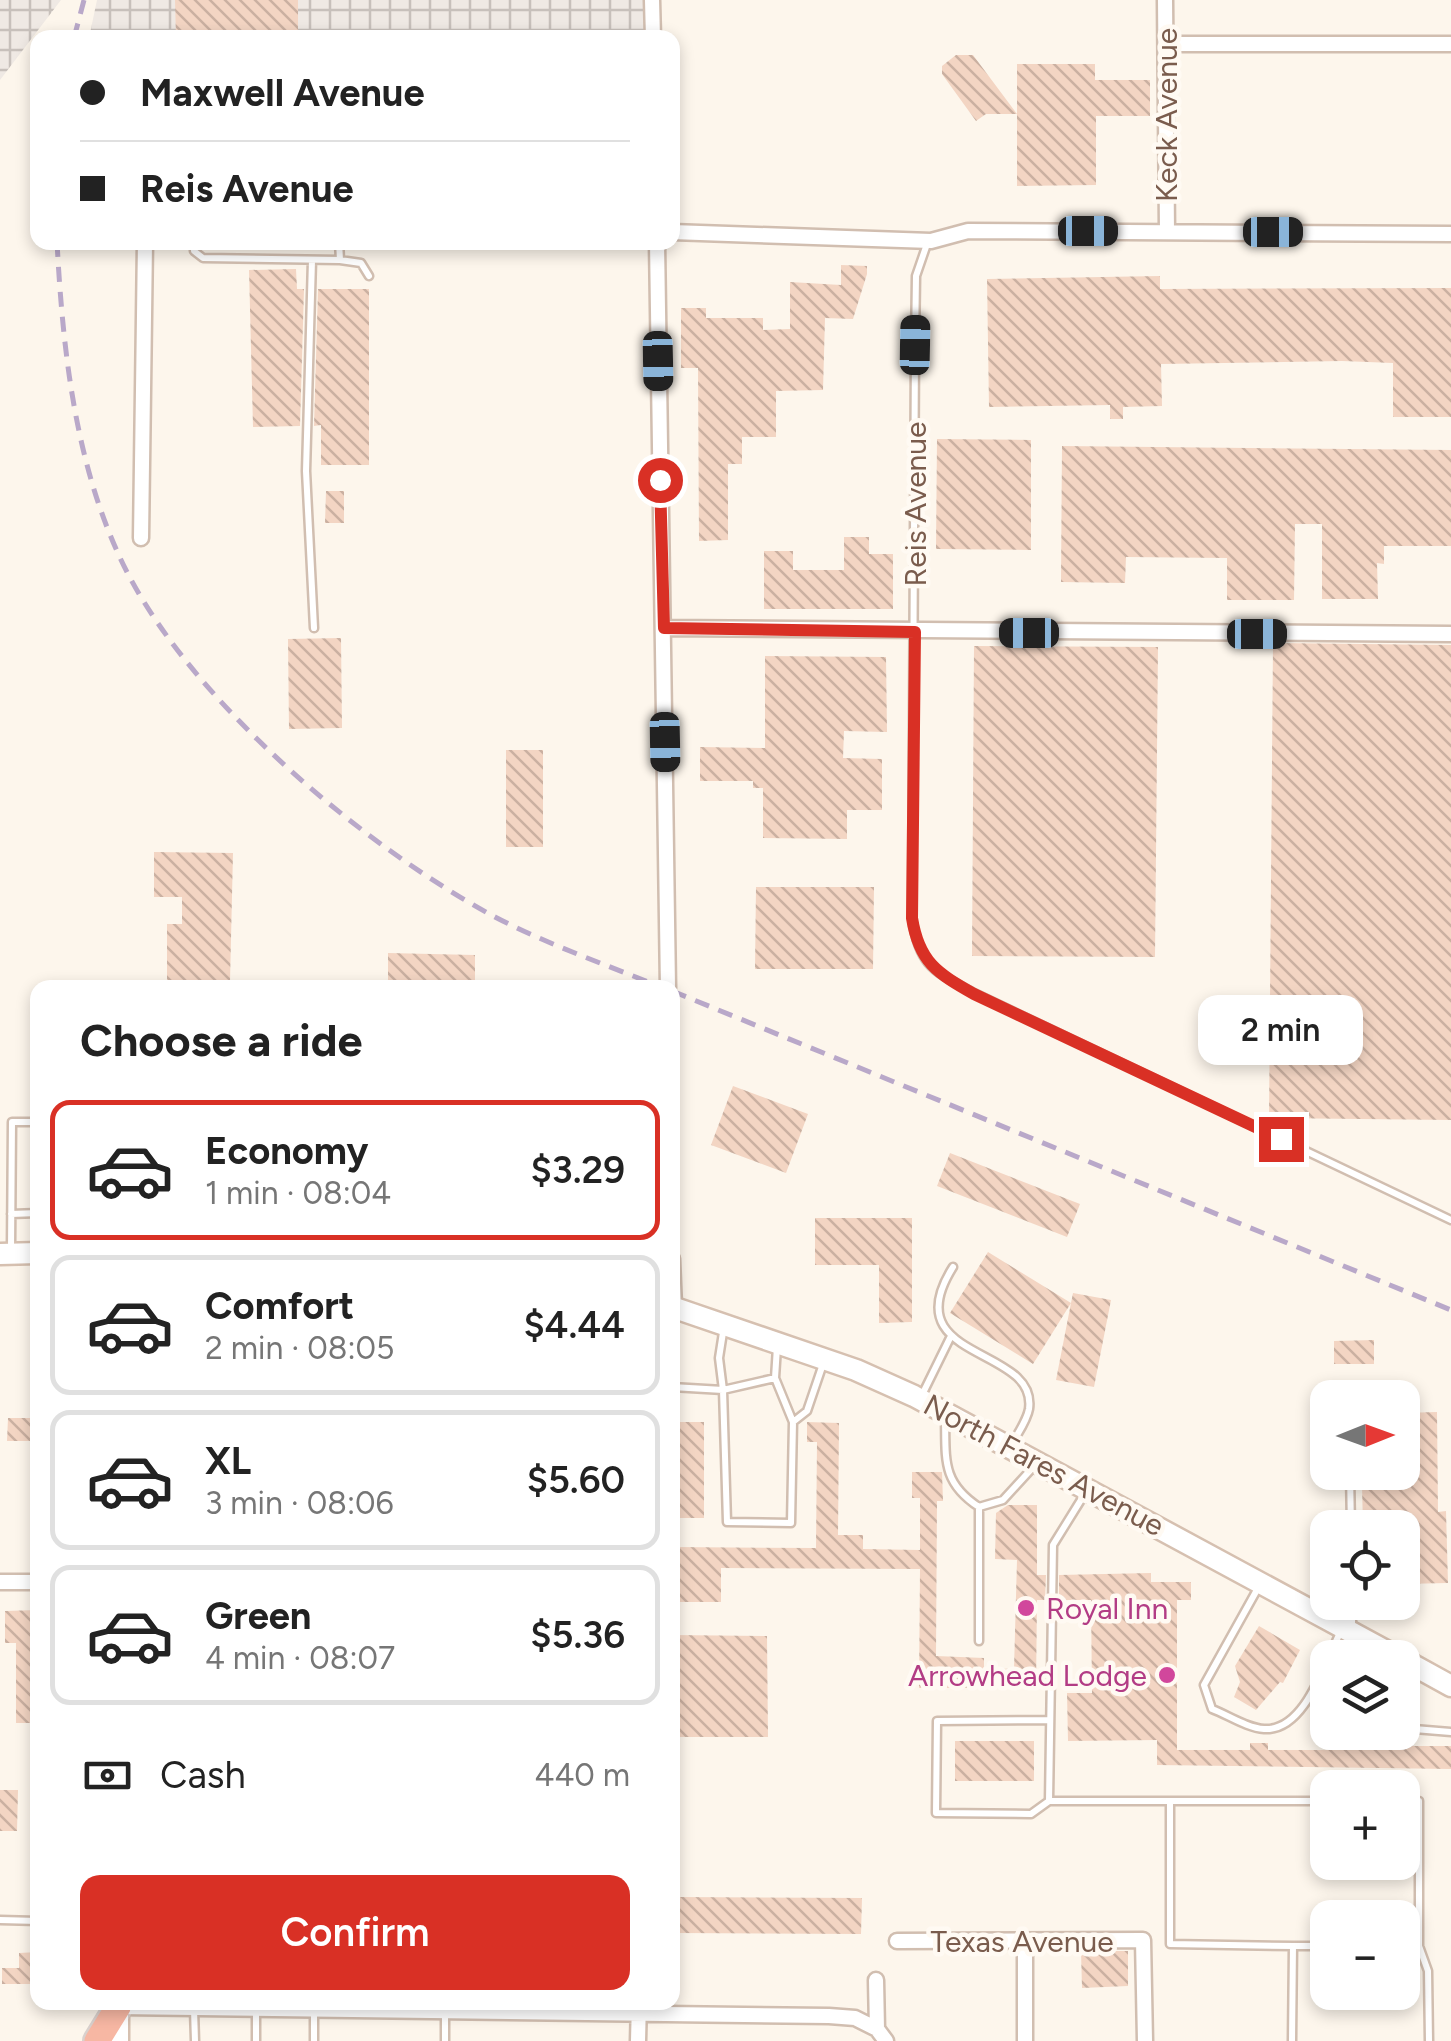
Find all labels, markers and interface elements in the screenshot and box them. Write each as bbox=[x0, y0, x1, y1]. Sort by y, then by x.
street label: Keck Avenue bbox=[1148, 28, 1185, 202]
text: Maxwell Avenue bbox=[140, 70, 424, 116]
text: Reis Avenue bbox=[140, 166, 354, 212]
car bbox=[1058, 216, 1118, 246]
car bbox=[1243, 217, 1303, 247]
car bbox=[899, 315, 931, 375]
car bbox=[642, 331, 674, 391]
street label: Reis Avenue bbox=[897, 422, 934, 586]
route start bbox=[638, 458, 683, 503]
car bbox=[999, 618, 1059, 648]
car bbox=[1227, 619, 1287, 649]
car bbox=[649, 712, 681, 772]
callout: 2 min bbox=[1198, 994, 1364, 1064]
text: 2 min bbox=[1241, 1011, 1320, 1049]
text: Choose a ride bbox=[80, 1013, 362, 1067]
route end bbox=[1259, 1117, 1304, 1162]
icon: car bbox=[85, 1125, 175, 1215]
text: Economy bbox=[205, 1128, 368, 1174]
text: $3.29 bbox=[531, 1147, 625, 1193]
text: 1 min · 08:04 bbox=[205, 1174, 391, 1212]
icon: car bbox=[85, 1280, 175, 1370]
text: Comfort bbox=[205, 1283, 354, 1329]
text: $4.44 bbox=[523, 1302, 625, 1348]
text: 2 min · 08:05 bbox=[205, 1329, 394, 1367]
north arrow bbox=[1310, 1380, 1420, 1490]
map controls bbox=[1310, 1380, 1420, 2010]
street label: North Fares Avenue bbox=[917, 1386, 1171, 1544]
icon: car bbox=[85, 1435, 175, 1525]
text: XL bbox=[205, 1438, 251, 1484]
text: $5.60 bbox=[527, 1457, 625, 1503]
text: 3 min · 08:06 bbox=[205, 1484, 394, 1522]
button: locate bbox=[1310, 1510, 1420, 1620]
icon: car bbox=[85, 1590, 175, 1680]
place label: Royal Inn bbox=[1046, 1590, 1168, 1627]
text: Green bbox=[205, 1593, 311, 1639]
marker: Royal Inn bbox=[1015, 1597, 1037, 1619]
text: $5.36 bbox=[530, 1612, 625, 1658]
text: 4 min · 08:07 bbox=[205, 1639, 395, 1677]
button: layers bbox=[1310, 1640, 1420, 1750]
place label: Arrowhead Lodge bbox=[908, 1657, 1147, 1694]
marker: Arrowhead Lodge bbox=[1156, 1664, 1178, 1686]
icon: cash bbox=[80, 1748, 135, 1803]
text: Cash bbox=[160, 1752, 246, 1798]
text: 440 m bbox=[535, 1756, 630, 1794]
button: + bbox=[1310, 1770, 1420, 1880]
button: Confirm bbox=[80, 1875, 630, 1990]
button: − bbox=[1310, 1900, 1420, 2010]
street label: Texas Avenue bbox=[930, 1923, 1114, 1960]

